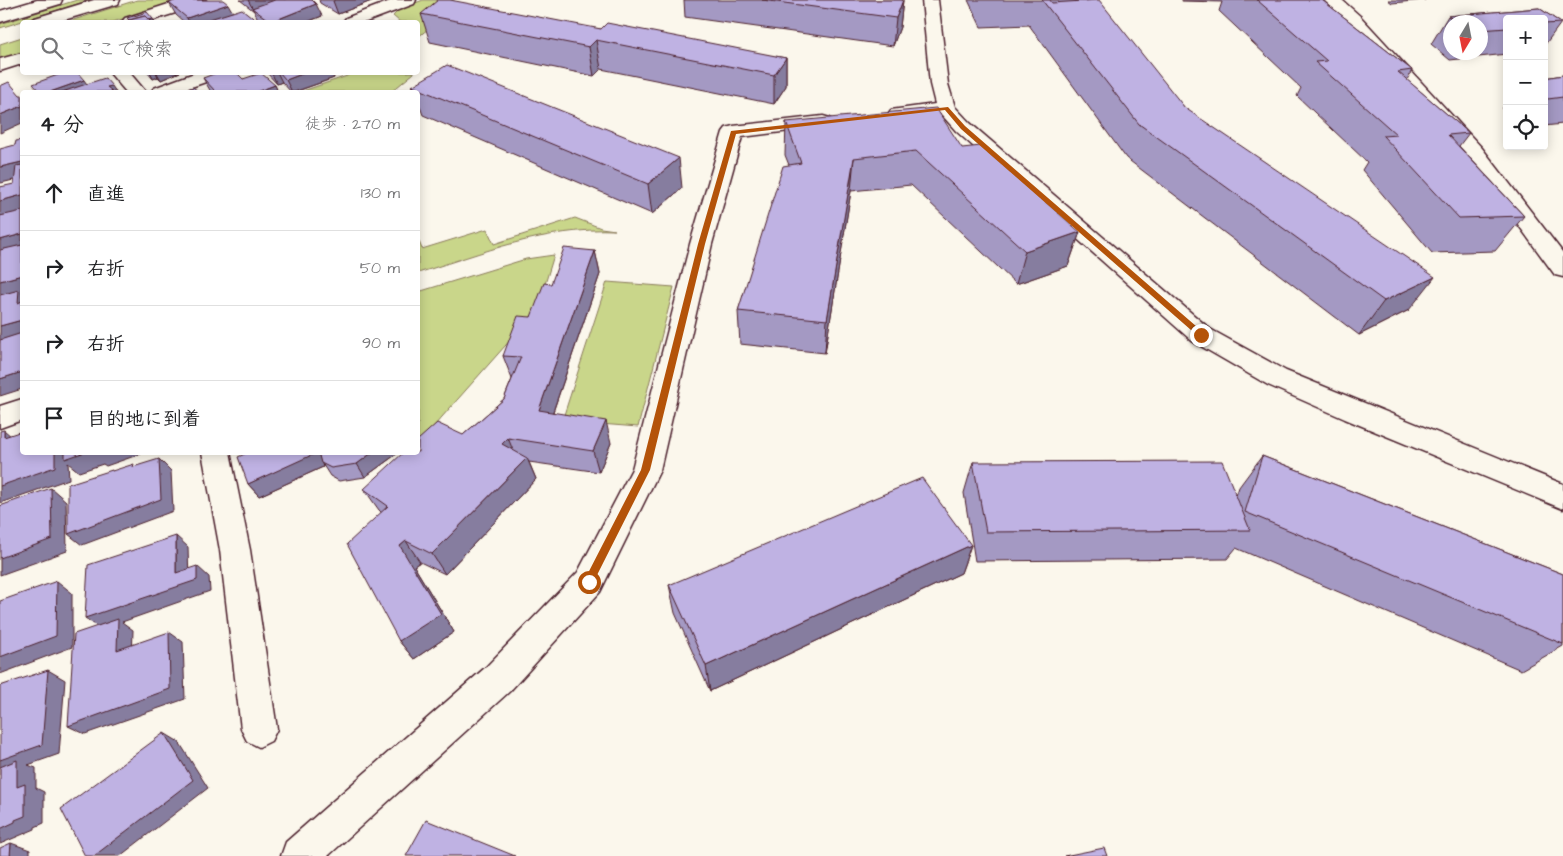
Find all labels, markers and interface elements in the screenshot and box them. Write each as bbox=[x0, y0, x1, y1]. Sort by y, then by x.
north arrow bbox=[1443, 15, 1488, 60]
map controls bbox=[1503, 15, 1548, 150]
button: + bbox=[1503, 15, 1548, 60]
search box bbox=[20, 20, 420, 75]
icon: search bbox=[38, 34, 66, 62]
text: ここで検索 bbox=[78, 36, 173, 63]
button: − bbox=[1503, 60, 1548, 105]
button: locate bbox=[1503, 105, 1548, 150]
text: 4 分 bbox=[40, 110, 84, 139]
text: 徒歩 · 270 m bbox=[305, 113, 400, 135]
icon: ahead bbox=[40, 179, 68, 207]
text: 直進 bbox=[87, 181, 125, 208]
text: 130 m bbox=[361, 182, 400, 204]
icon: right bbox=[40, 254, 68, 282]
text: 右折 bbox=[87, 256, 125, 283]
text: 50 m bbox=[360, 257, 400, 279]
route end bbox=[1190, 324, 1213, 347]
icon: right bbox=[40, 329, 68, 357]
text: 右折 bbox=[87, 331, 125, 358]
text: 90 m bbox=[362, 332, 400, 354]
icon: arrive bbox=[40, 404, 68, 432]
text: 目的地に到着 bbox=[87, 406, 201, 433]
route start bbox=[578, 571, 601, 594]

